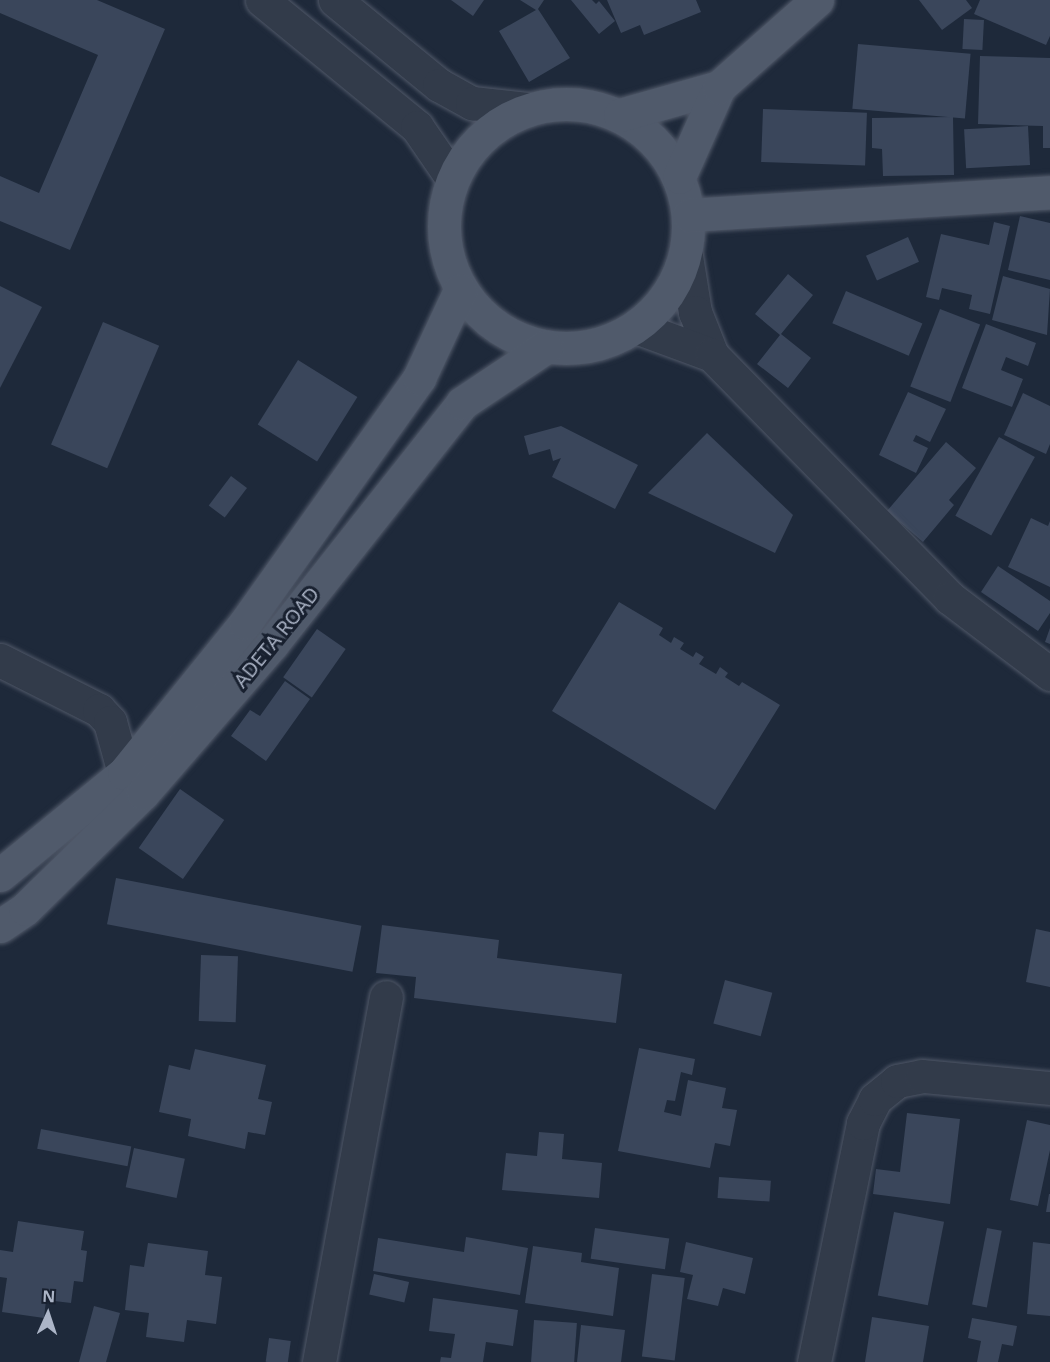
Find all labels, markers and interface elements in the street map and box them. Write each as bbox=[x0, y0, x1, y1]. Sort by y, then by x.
street label: ADETA ROAD bbox=[228, 582, 324, 692]
north arrow bbox=[18, 1284, 78, 1344]
text: N bbox=[42, 1285, 56, 1307]

